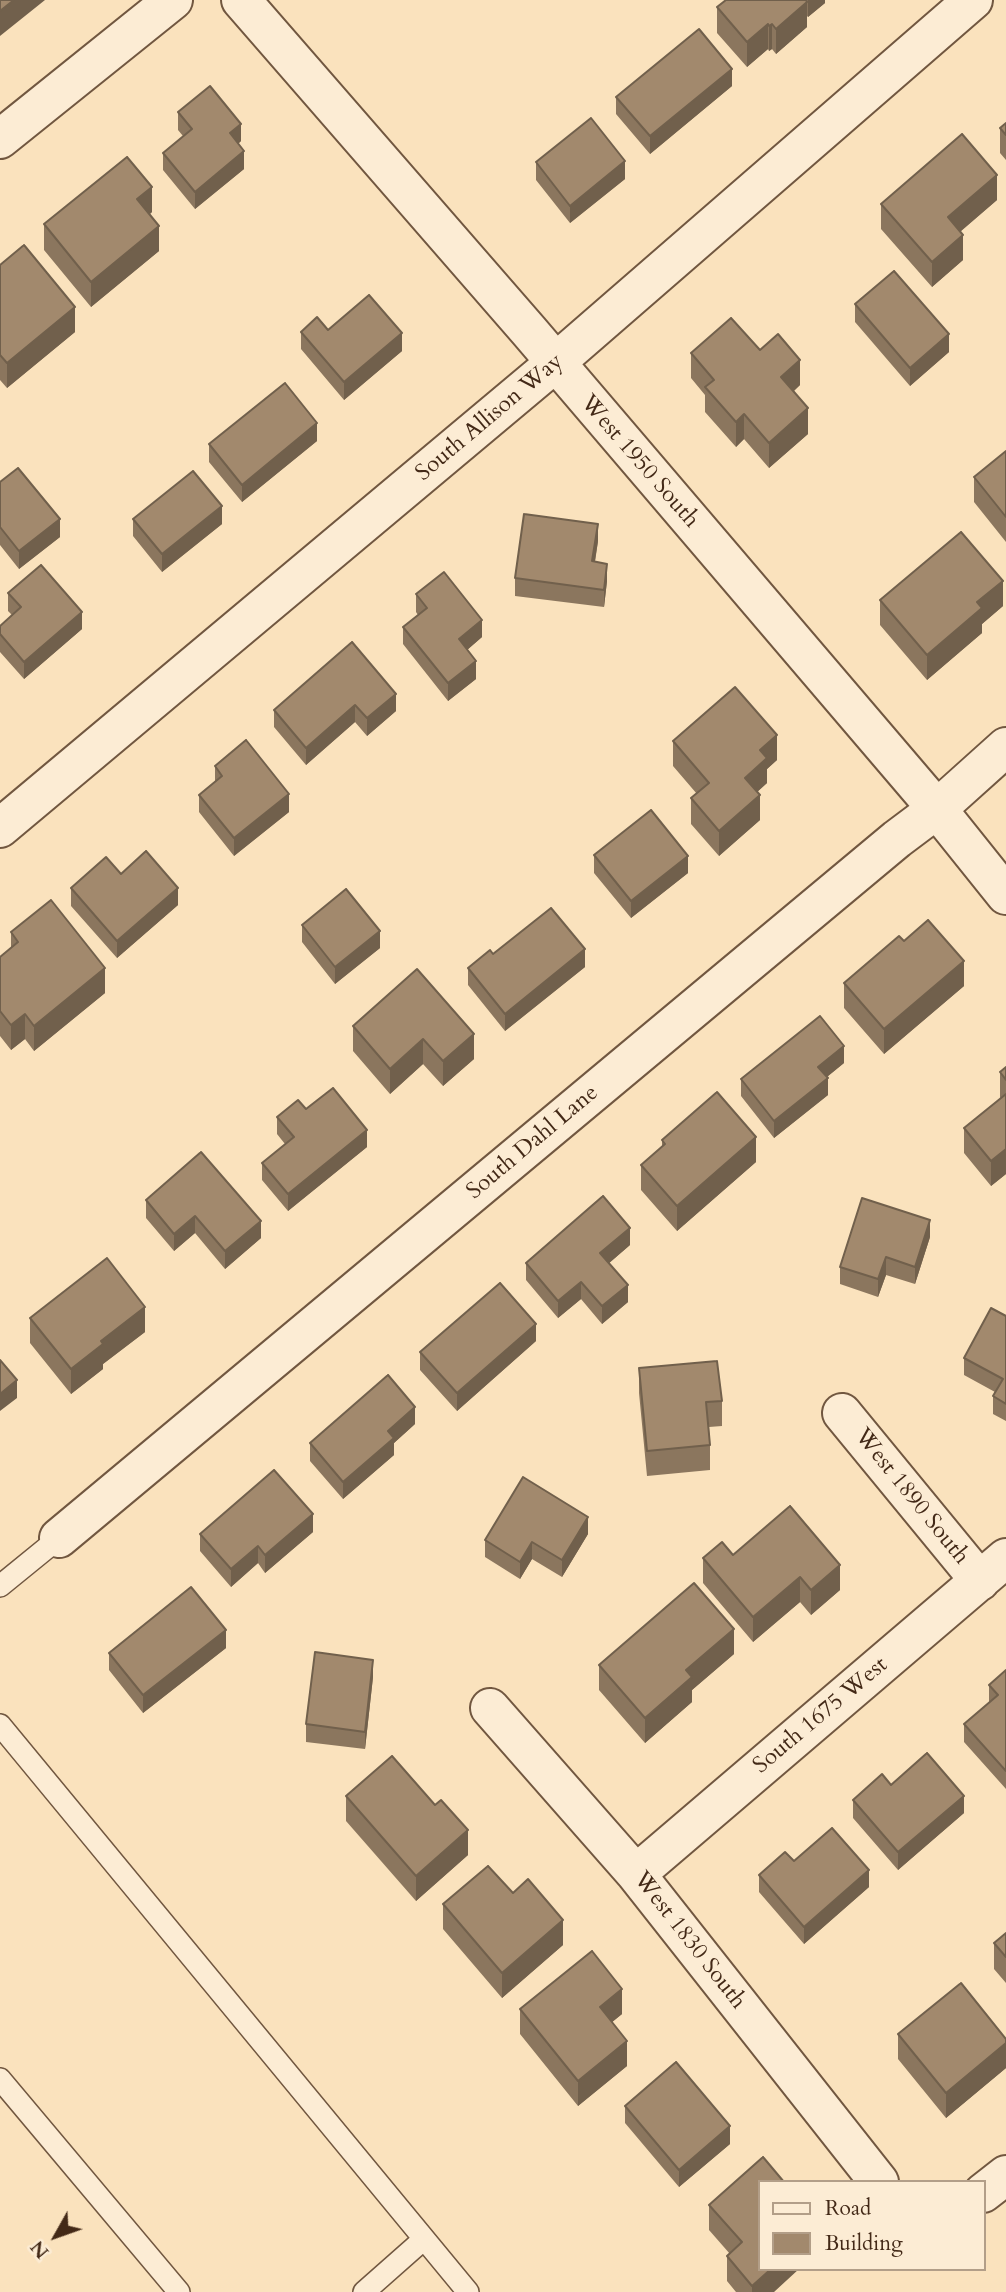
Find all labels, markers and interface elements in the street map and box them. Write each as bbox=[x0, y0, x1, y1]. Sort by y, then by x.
street label: South Allison Way bbox=[411, 348, 569, 488]
street label: West 1950 South bbox=[574, 390, 704, 534]
street label: South Dahl Lane bbox=[462, 1080, 604, 1206]
street label: West 1890 South bbox=[848, 1424, 974, 1570]
street label: South 1675 West bbox=[748, 1652, 894, 1780]
street label: West 1830 South bbox=[627, 1867, 751, 2015]
legend bbox=[758, 2180, 985, 2271]
text: Road bbox=[825, 2194, 871, 2223]
north arrow bbox=[21, 2201, 91, 2271]
text: Building bbox=[825, 2229, 903, 2258]
text: N bbox=[25, 2235, 55, 2264]

